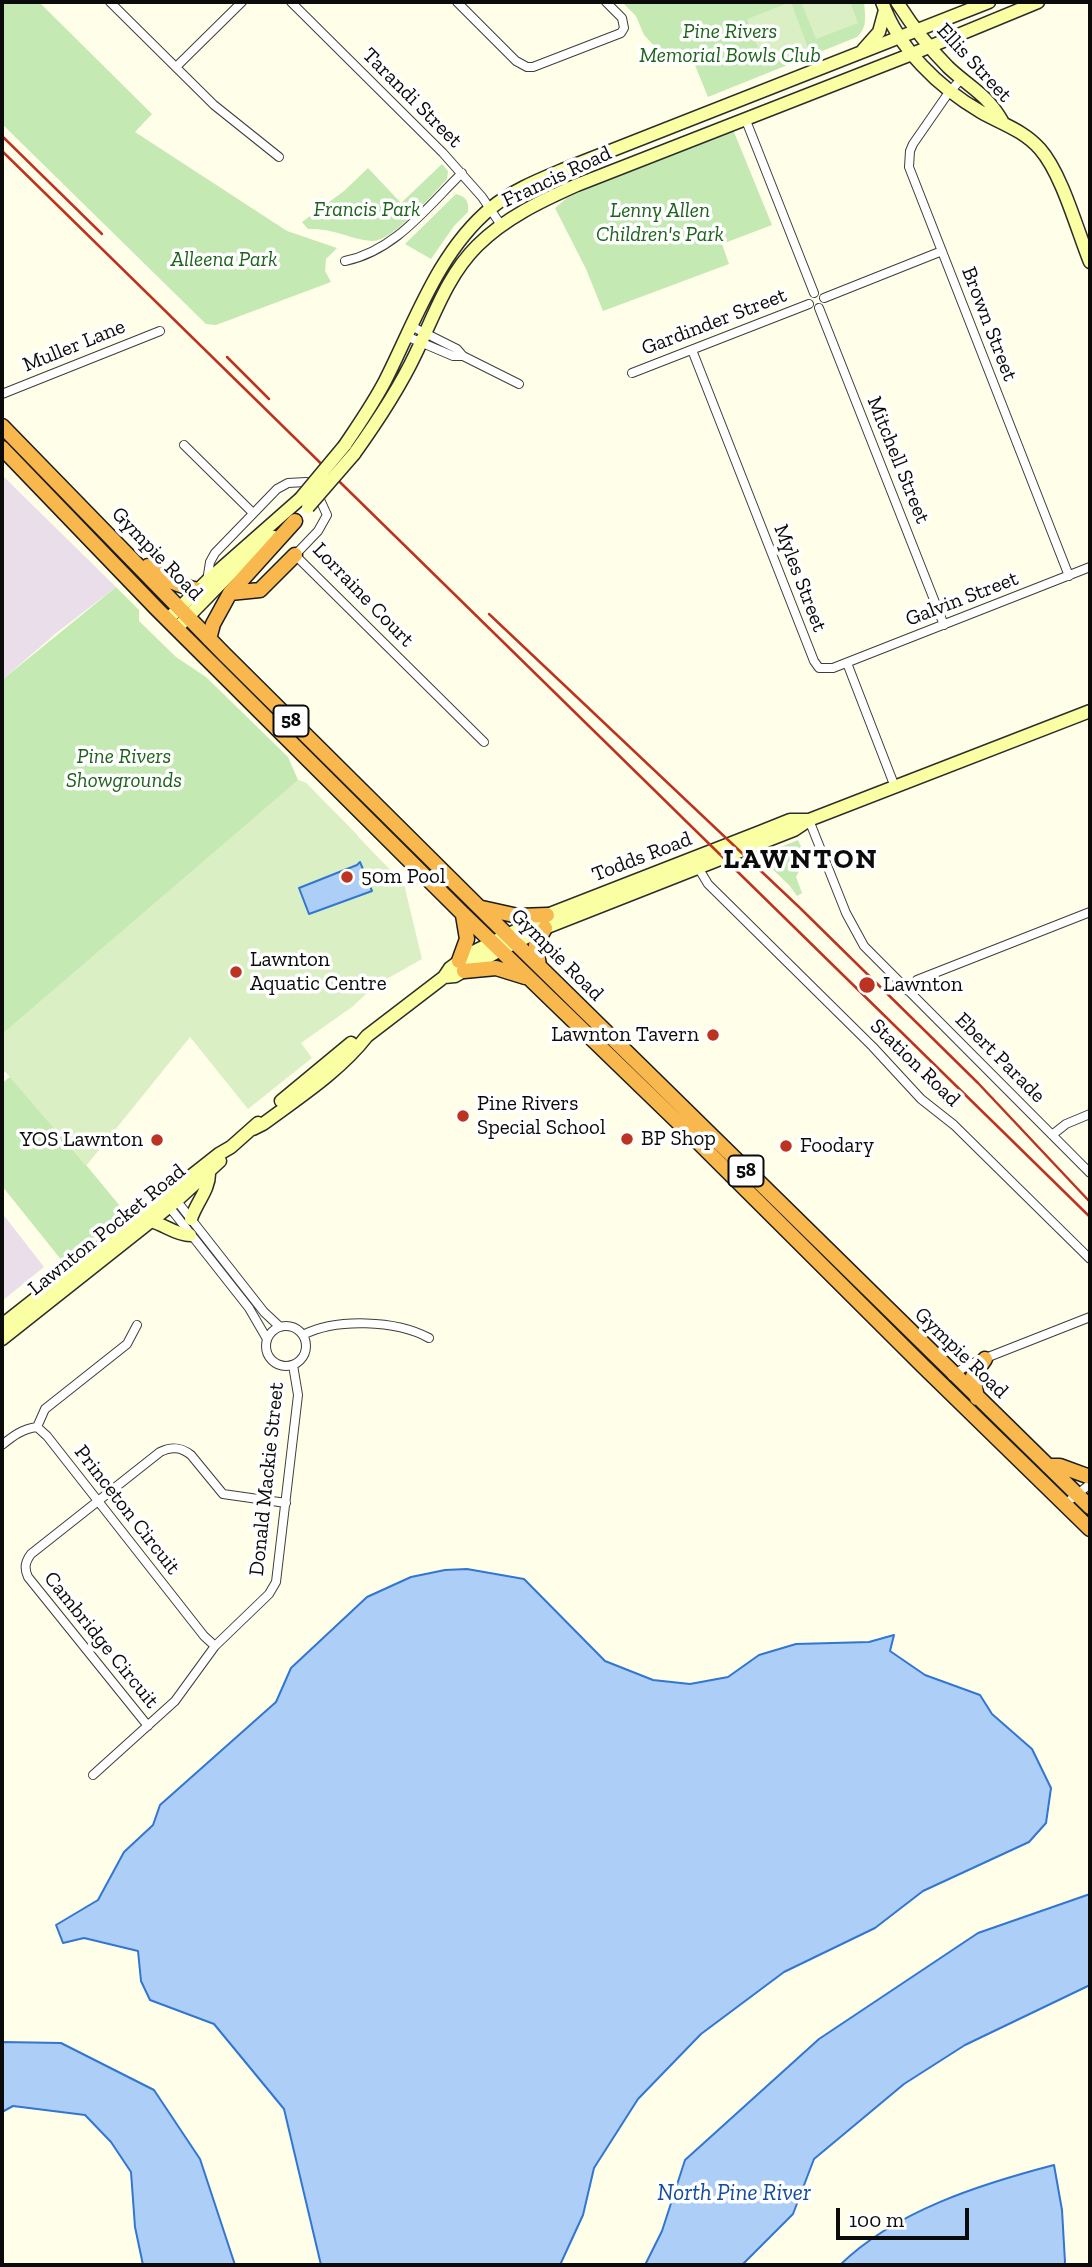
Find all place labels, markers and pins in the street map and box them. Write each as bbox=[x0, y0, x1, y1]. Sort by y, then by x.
place label: 50m Pool bbox=[361, 864, 445, 890]
marker: 50m Pool bbox=[339, 869, 355, 885]
place label: Lawnton Aquatic Centre bbox=[250, 947, 387, 997]
marker: Lawnton Aquatic Centre bbox=[228, 964, 244, 980]
place label: Lawnton bbox=[883, 972, 963, 998]
marker: Lawnton bbox=[857, 975, 877, 995]
place label: Lawnton Tavern bbox=[551, 1022, 699, 1048]
marker: Lawnton Tavern bbox=[705, 1027, 721, 1043]
place label: Pine Rivers Special School bbox=[477, 1091, 605, 1141]
marker: Pine Rivers Special School bbox=[455, 1108, 471, 1124]
place label: BP Shop bbox=[641, 1126, 716, 1152]
place label: YOS Lawnton bbox=[20, 1127, 143, 1153]
marker: BP Shop bbox=[619, 1131, 635, 1147]
marker: YOS Lawnton bbox=[149, 1132, 165, 1148]
place label: Foodary bbox=[800, 1133, 874, 1159]
marker: Foodary bbox=[778, 1138, 794, 1154]

